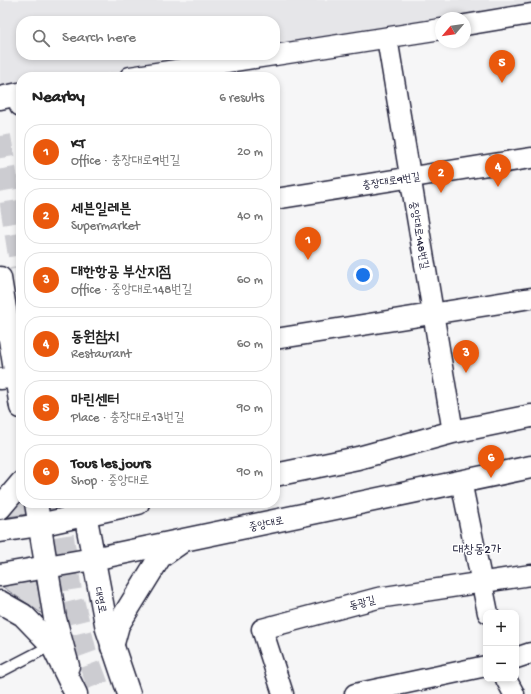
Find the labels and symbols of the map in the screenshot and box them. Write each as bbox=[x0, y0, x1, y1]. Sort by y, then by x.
north arrow bbox=[435, 12, 471, 48]
pin: 5 bbox=[489, 50, 515, 83]
pin: 4 bbox=[485, 154, 511, 187]
pin: 2 bbox=[428, 160, 454, 193]
street label: 충장대로9번길 bbox=[361, 170, 421, 192]
street label: 중앙대로148번길 bbox=[406, 200, 431, 270]
pin: 1 bbox=[295, 227, 321, 260]
your location bbox=[353, 265, 373, 285]
pin: 3 bbox=[453, 340, 479, 373]
pin: 6 bbox=[478, 445, 504, 478]
street label: 중앙대로 bbox=[248, 515, 285, 535]
district label: 대창동2가 bbox=[453, 543, 502, 558]
street label: 대영로 bbox=[91, 586, 107, 615]
street label: 동광길 bbox=[348, 594, 377, 613]

